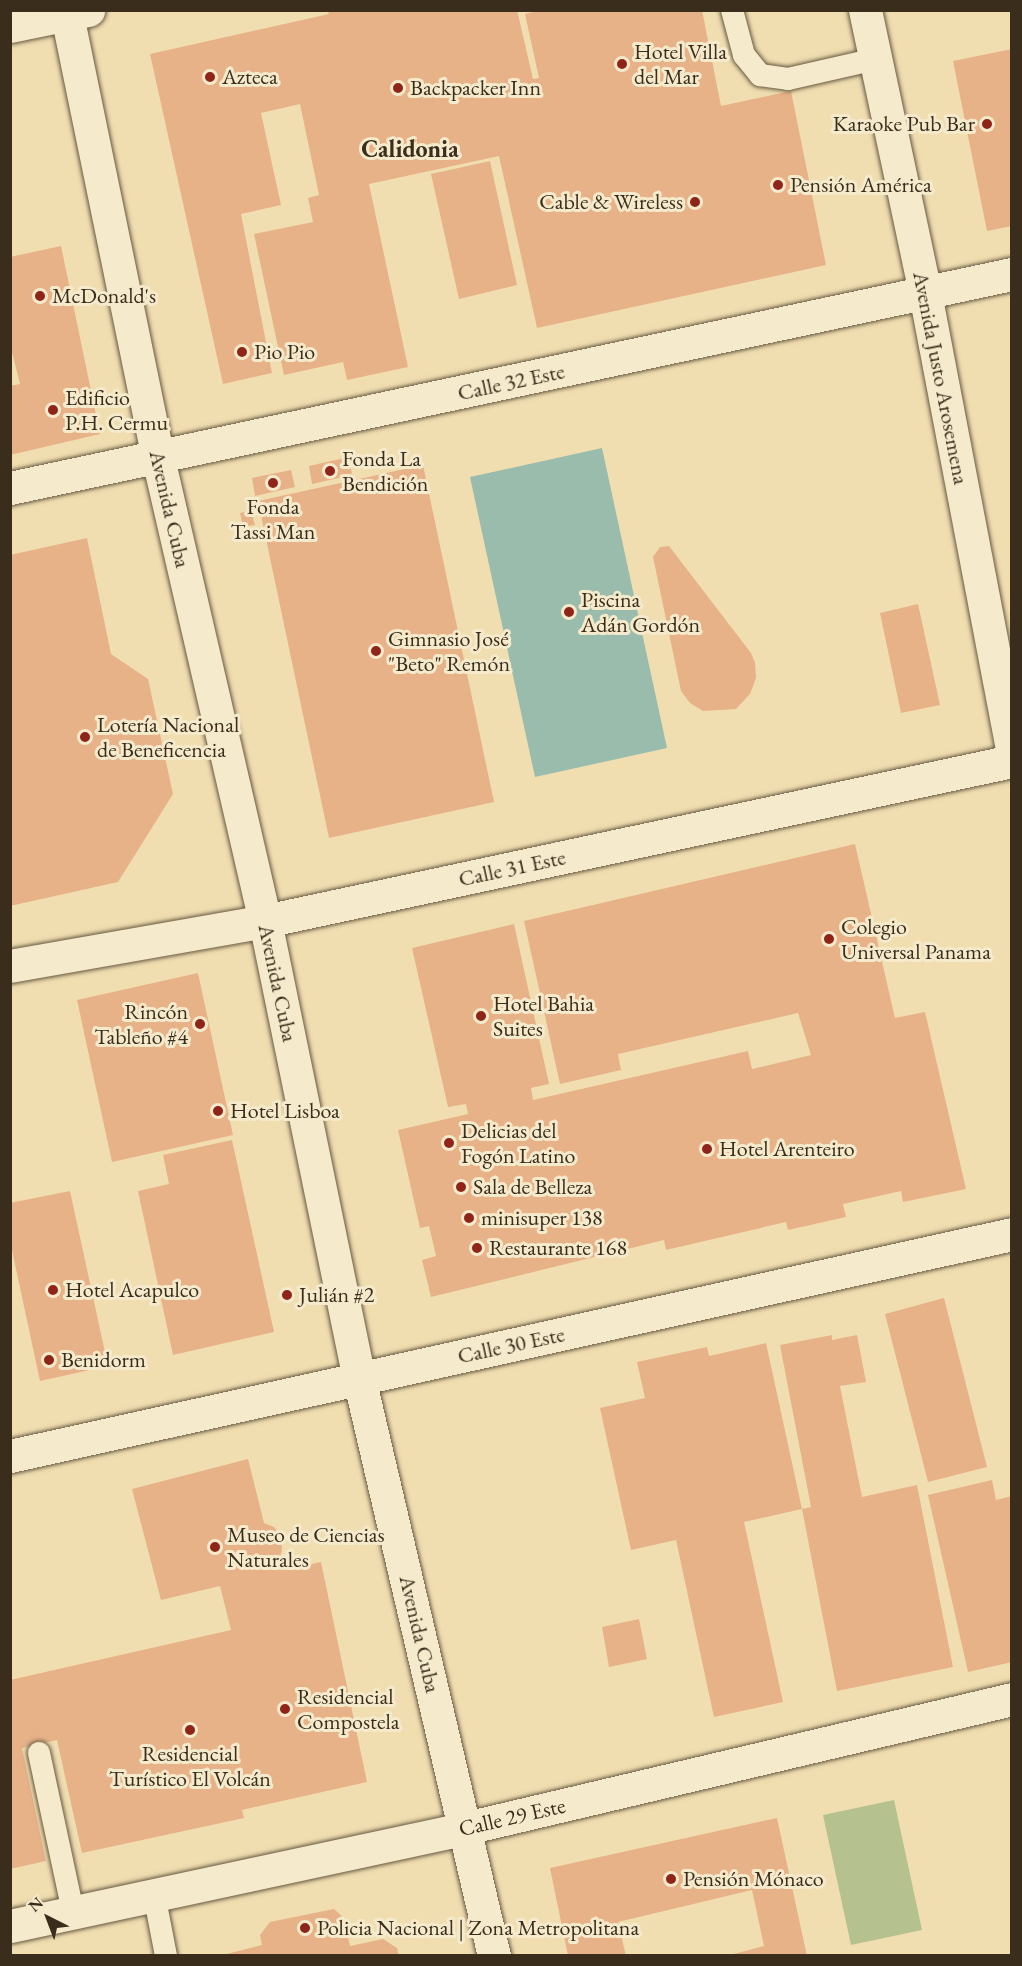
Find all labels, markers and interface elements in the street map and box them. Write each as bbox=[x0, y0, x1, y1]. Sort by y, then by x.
place label: Hotel Villa del Mar bbox=[634, 38, 727, 90]
marker: Hotel Villa del Mar bbox=[615, 57, 629, 71]
place label: Azteca bbox=[222, 64, 278, 90]
marker: Azteca bbox=[203, 70, 217, 84]
place label: Backpacker Inn bbox=[410, 75, 541, 101]
marker: Backpacker Inn bbox=[391, 81, 405, 95]
place label: Karaoke Pub Bar bbox=[833, 111, 975, 137]
marker: Karaoke Pub Bar bbox=[980, 117, 994, 131]
district label: Calidonia bbox=[361, 135, 459, 163]
place label: Pensión América bbox=[790, 172, 932, 198]
marker: Pensión América bbox=[771, 178, 785, 192]
place label: Cable & Wireless bbox=[539, 189, 683, 215]
marker: Cable & Wireless bbox=[688, 195, 702, 209]
street label: Avenida Justo Arosemena bbox=[907, 269, 975, 487]
place label: McDonald's bbox=[52, 283, 156, 309]
marker: McDonald's bbox=[33, 289, 47, 303]
place label: Pio Pio bbox=[254, 339, 315, 365]
marker: Pio Pio bbox=[235, 345, 249, 359]
street label: Calle 32 Este bbox=[455, 358, 567, 406]
place label: Edificio P.H. Cermu bbox=[65, 384, 168, 436]
marker: Edificio P.H. Cermu bbox=[46, 403, 60, 417]
place label: Fonda La Bendición bbox=[342, 445, 428, 496]
street label: Avenida Cuba bbox=[144, 448, 196, 570]
marker: Fonda La Bendición bbox=[323, 464, 337, 478]
marker: Fonda Tassi Man bbox=[266, 476, 280, 490]
place label: Fonda Tassi Man bbox=[231, 493, 315, 544]
place label: Piscina Adán Gordón bbox=[581, 586, 700, 638]
marker: Piscina Adán Gordón bbox=[562, 605, 576, 619]
place label: Gimnasio José "Beto" Remón bbox=[388, 625, 510, 676]
marker: Gimnasio José "Beto" Remón bbox=[369, 644, 383, 658]
place label: Lotería Nacional de Beneficencia bbox=[97, 711, 239, 762]
marker: Lotería Nacional de Beneficencia bbox=[78, 730, 92, 744]
street label: Calle 31 Este bbox=[456, 844, 568, 892]
place label: Colegio Universal Panama bbox=[841, 913, 991, 964]
street label: Avenida Cuba bbox=[253, 922, 303, 1044]
marker: Colegio Universal Panama bbox=[822, 932, 836, 946]
place label: Hotel Bahia Suites bbox=[493, 990, 594, 1042]
place label: Rincón Tableño #4 bbox=[94, 998, 188, 1050]
marker: Hotel Bahia Suites bbox=[474, 1009, 488, 1023]
marker: Rincón Tableño #4 bbox=[193, 1017, 207, 1031]
place label: Hotel Lisboa bbox=[230, 1098, 340, 1124]
marker: Hotel Lisboa bbox=[211, 1104, 225, 1118]
place label: Delicias del Fogón Latino bbox=[461, 1117, 575, 1168]
marker: Delicias del Fogón Latino bbox=[442, 1136, 456, 1150]
place label: Hotel Arenteiro bbox=[719, 1136, 855, 1162]
marker: Hotel Arenteiro bbox=[700, 1142, 714, 1156]
place label: Sala de Belleza bbox=[473, 1174, 592, 1200]
marker: Sala de Belleza bbox=[454, 1180, 468, 1194]
place label: minisuper 138 bbox=[481, 1205, 603, 1231]
marker: minisuper 138 bbox=[462, 1211, 476, 1225]
place label: Restaurante 168 bbox=[489, 1235, 627, 1261]
marker: Restaurante 168 bbox=[470, 1241, 484, 1255]
place label: Hotel Acapulco bbox=[65, 1277, 199, 1303]
place label: Julián #2 bbox=[299, 1282, 374, 1308]
marker: Hotel Acapulco bbox=[46, 1283, 60, 1297]
marker: Julián #2 bbox=[280, 1288, 294, 1302]
street label: Calle 30 Este bbox=[455, 1321, 567, 1369]
place label: Benidorm bbox=[61, 1347, 146, 1373]
marker: Benidorm bbox=[42, 1353, 56, 1367]
place label: Museo de Ciencias Naturales bbox=[227, 1521, 385, 1572]
marker: Museo de Ciencias Naturales bbox=[208, 1540, 222, 1554]
street label: Avenida Cuba bbox=[394, 1573, 446, 1695]
place label: Residencial Compostela bbox=[297, 1683, 400, 1735]
marker: Residencial Compostela bbox=[278, 1702, 292, 1716]
marker: Residencial Turístico El Volcán bbox=[183, 1723, 197, 1737]
place label: Residencial Turístico El Volcán bbox=[109, 1740, 271, 1792]
street label: Calle 29 Este bbox=[456, 1792, 568, 1842]
place label: Pensión Mónaco bbox=[683, 1866, 824, 1892]
marker: Pensión Mónaco bbox=[664, 1872, 678, 1886]
north arrow bbox=[18, 1888, 78, 1948]
text: N bbox=[24, 1892, 47, 1916]
place label: Policia Nacional | Zona Metropolitana bbox=[317, 1915, 639, 1941]
marker: Policia Nacional | Zona Metropolitana bbox=[298, 1921, 312, 1935]

